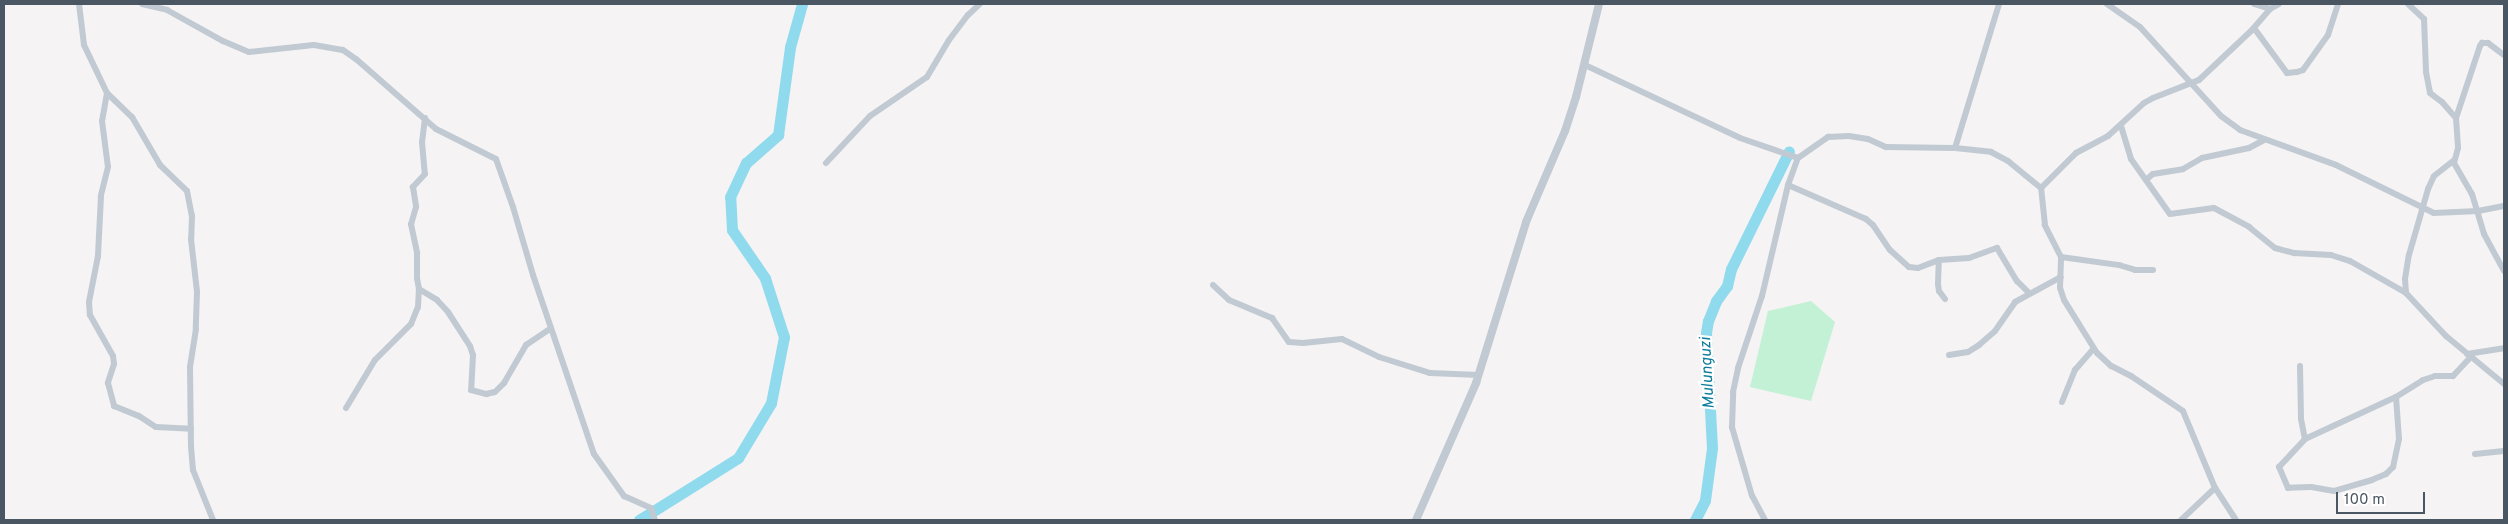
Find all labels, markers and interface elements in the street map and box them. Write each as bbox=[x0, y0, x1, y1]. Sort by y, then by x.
water label: Mulunguzi bbox=[1697, 337, 1719, 409]
scale bar bbox=[2338, 482, 2427, 514]
text: 100 m bbox=[2344, 491, 2385, 510]

